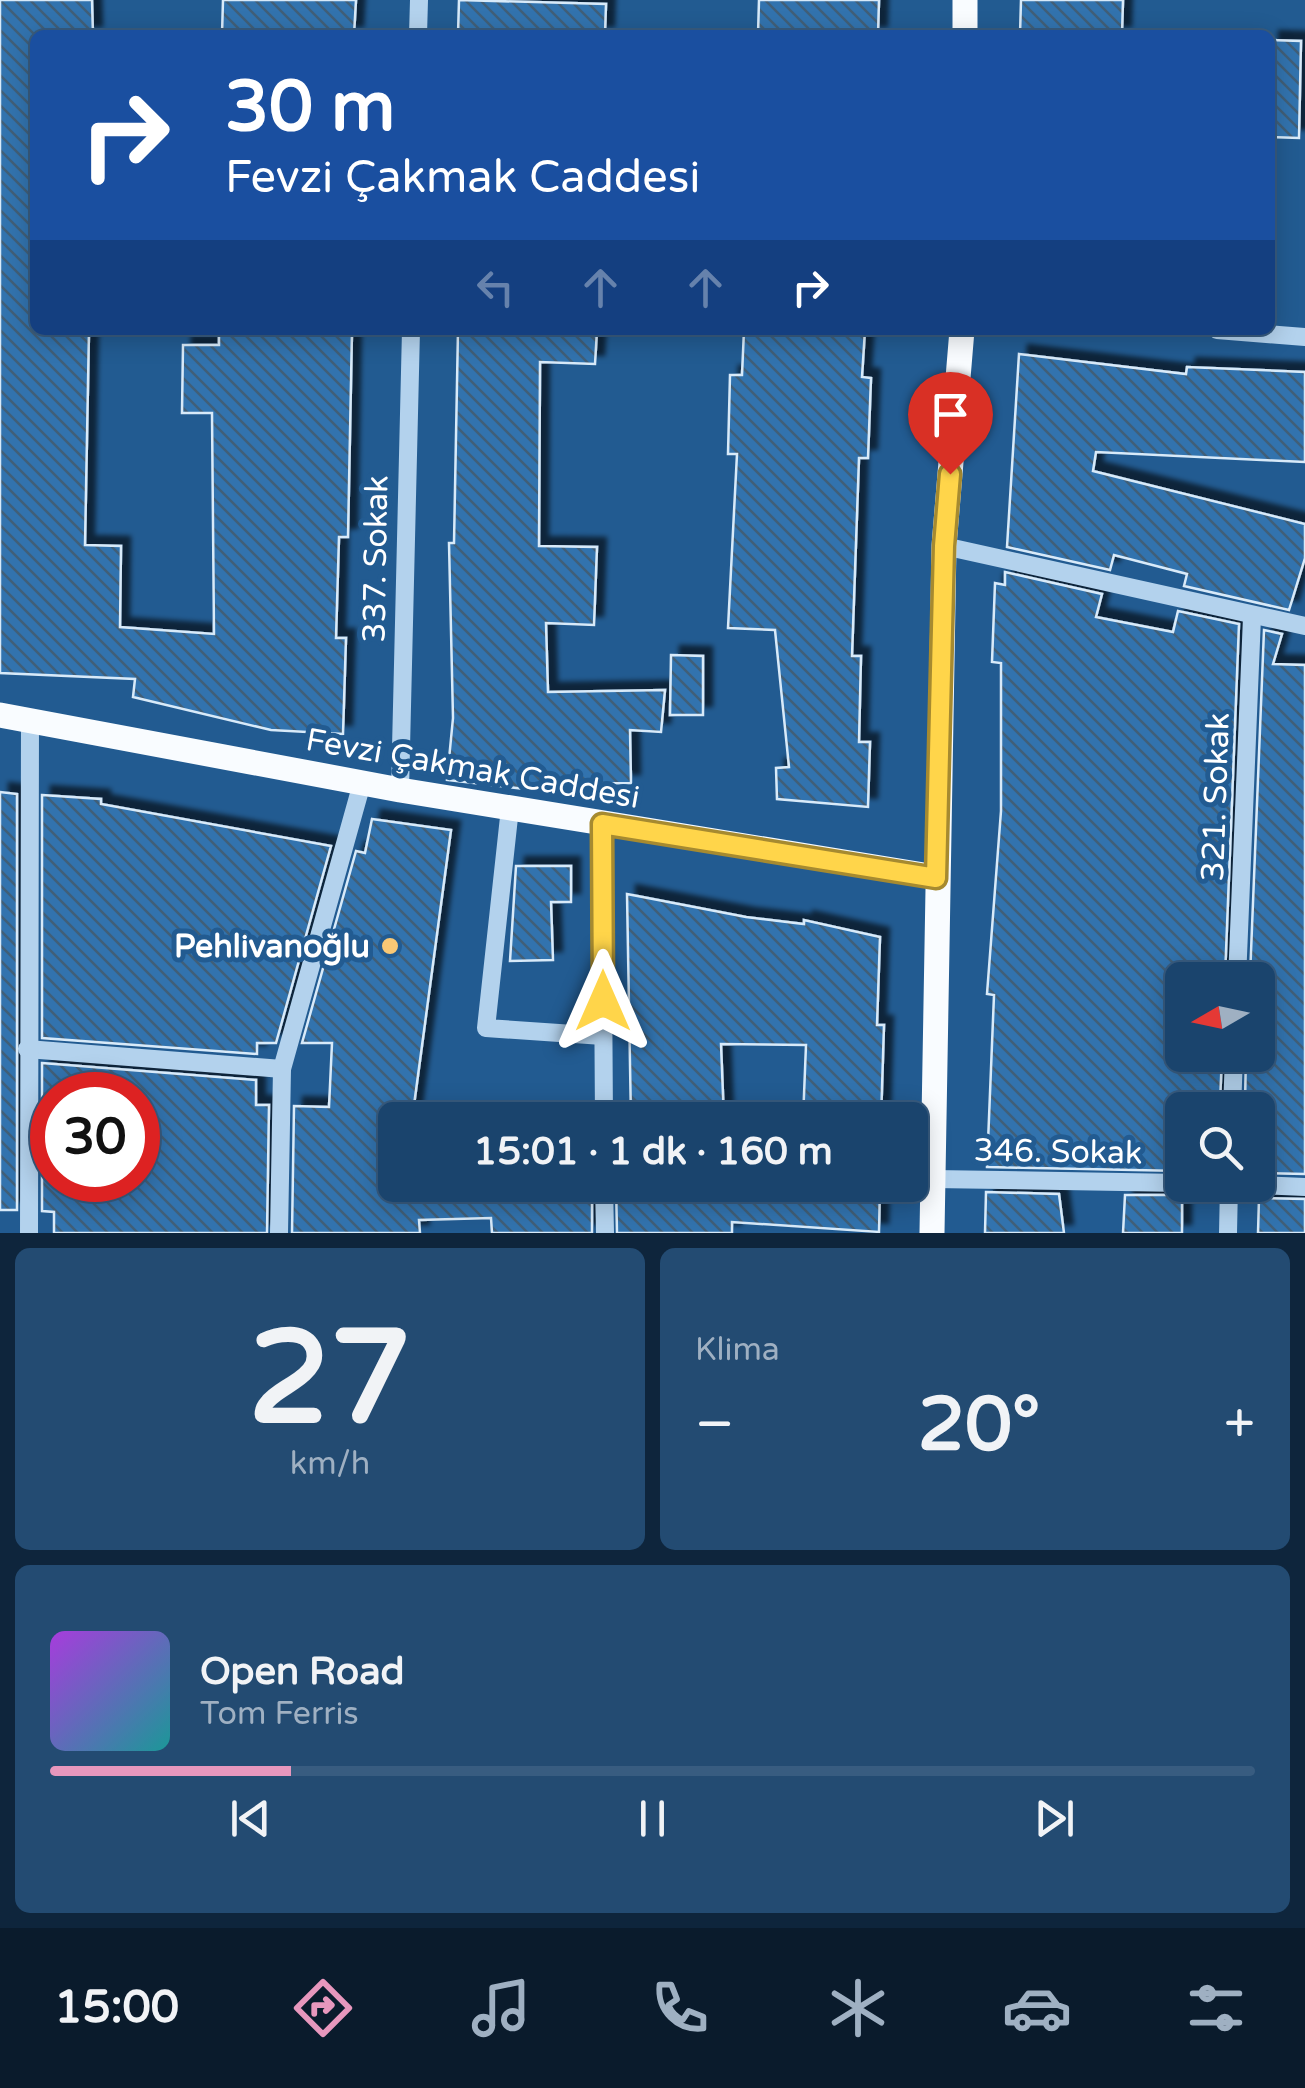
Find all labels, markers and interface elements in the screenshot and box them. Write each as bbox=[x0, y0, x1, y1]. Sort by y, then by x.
text: 30 m bbox=[225, 66, 395, 150]
icon: right bbox=[60, 70, 190, 200]
text: Fevzi Çakmak Caddesi bbox=[225, 151, 701, 205]
icon: left bbox=[468, 260, 523, 315]
icon: ahead bbox=[573, 260, 628, 315]
icon: ahead bbox=[678, 260, 733, 315]
icon: right bbox=[783, 260, 838, 315]
pin bbox=[908, 372, 993, 475]
icon: arrive bbox=[923, 387, 978, 442]
street label: 337. Sokak bbox=[356, 475, 396, 643]
street label: 321. Sokak bbox=[1194, 712, 1238, 882]
street label: Fevzi Çakmak Caddesi bbox=[303, 721, 643, 817]
place label: Pehlivanoğlu bbox=[174, 928, 370, 966]
marker: Pehlivanoğlu bbox=[379, 935, 401, 957]
position arrow bbox=[551, 949, 655, 1053]
north arrow bbox=[1165, 962, 1275, 1072]
map controls bbox=[1165, 962, 1275, 1202]
speed limit sign: 30 bbox=[30, 1072, 160, 1202]
button: search bbox=[1165, 1092, 1275, 1202]
text: 15:01 · 1 dk · 160 m bbox=[473, 1129, 833, 1175]
street label: 346. Sokak bbox=[973, 1132, 1143, 1172]
text: 27 bbox=[248, 1302, 412, 1458]
text: Klima bbox=[695, 1331, 780, 1369]
text: 20° bbox=[918, 1380, 1040, 1470]
text: − bbox=[695, 1392, 734, 1458]
text: + bbox=[1224, 1392, 1255, 1458]
text: km/h bbox=[290, 1445, 370, 1483]
text: Open Road bbox=[200, 1649, 405, 1695]
text: Tom Ferris bbox=[200, 1695, 359, 1733]
icon: previous bbox=[223, 1791, 278, 1846]
icon: pause bbox=[625, 1791, 680, 1846]
icon: next bbox=[1027, 1791, 1082, 1846]
icon: directions bbox=[288, 1973, 358, 2043]
icon: music bbox=[466, 1973, 536, 2043]
icon: phone bbox=[645, 1973, 715, 2043]
icon: climate bbox=[823, 1973, 893, 2043]
icon: car bbox=[1002, 1973, 1072, 2043]
icon: filters bbox=[1181, 1973, 1251, 2043]
text: 15:00 bbox=[54, 1981, 179, 2035]

